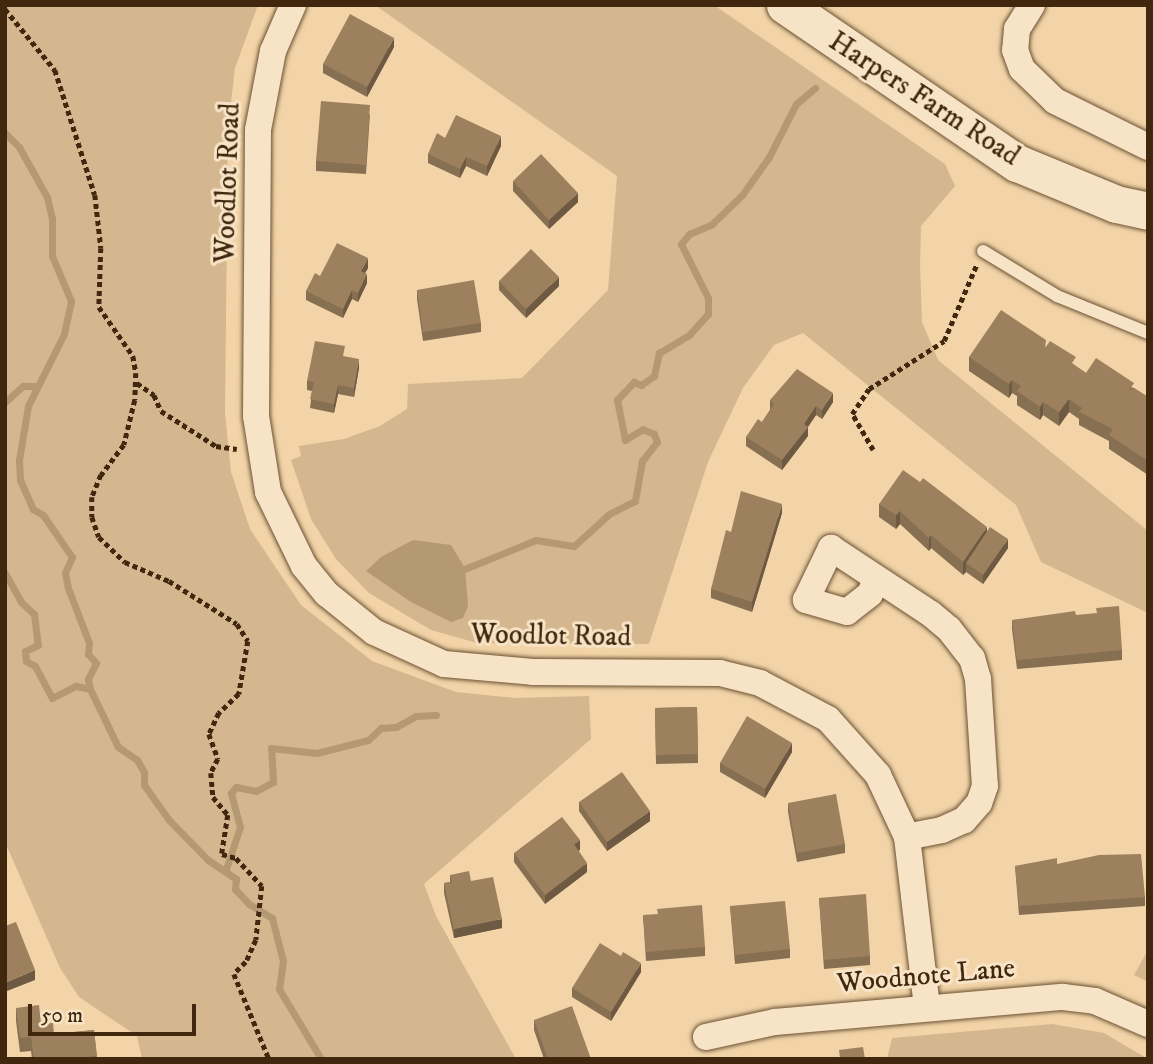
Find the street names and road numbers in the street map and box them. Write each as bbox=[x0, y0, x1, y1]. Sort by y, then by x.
street label: Harpers Farm Road bbox=[822, 25, 1026, 173]
street label: Woodlot Road bbox=[208, 102, 248, 264]
street label: Woodlot Road bbox=[471, 618, 631, 654]
street label: Woodnote Lane bbox=[836, 951, 1016, 1001]

